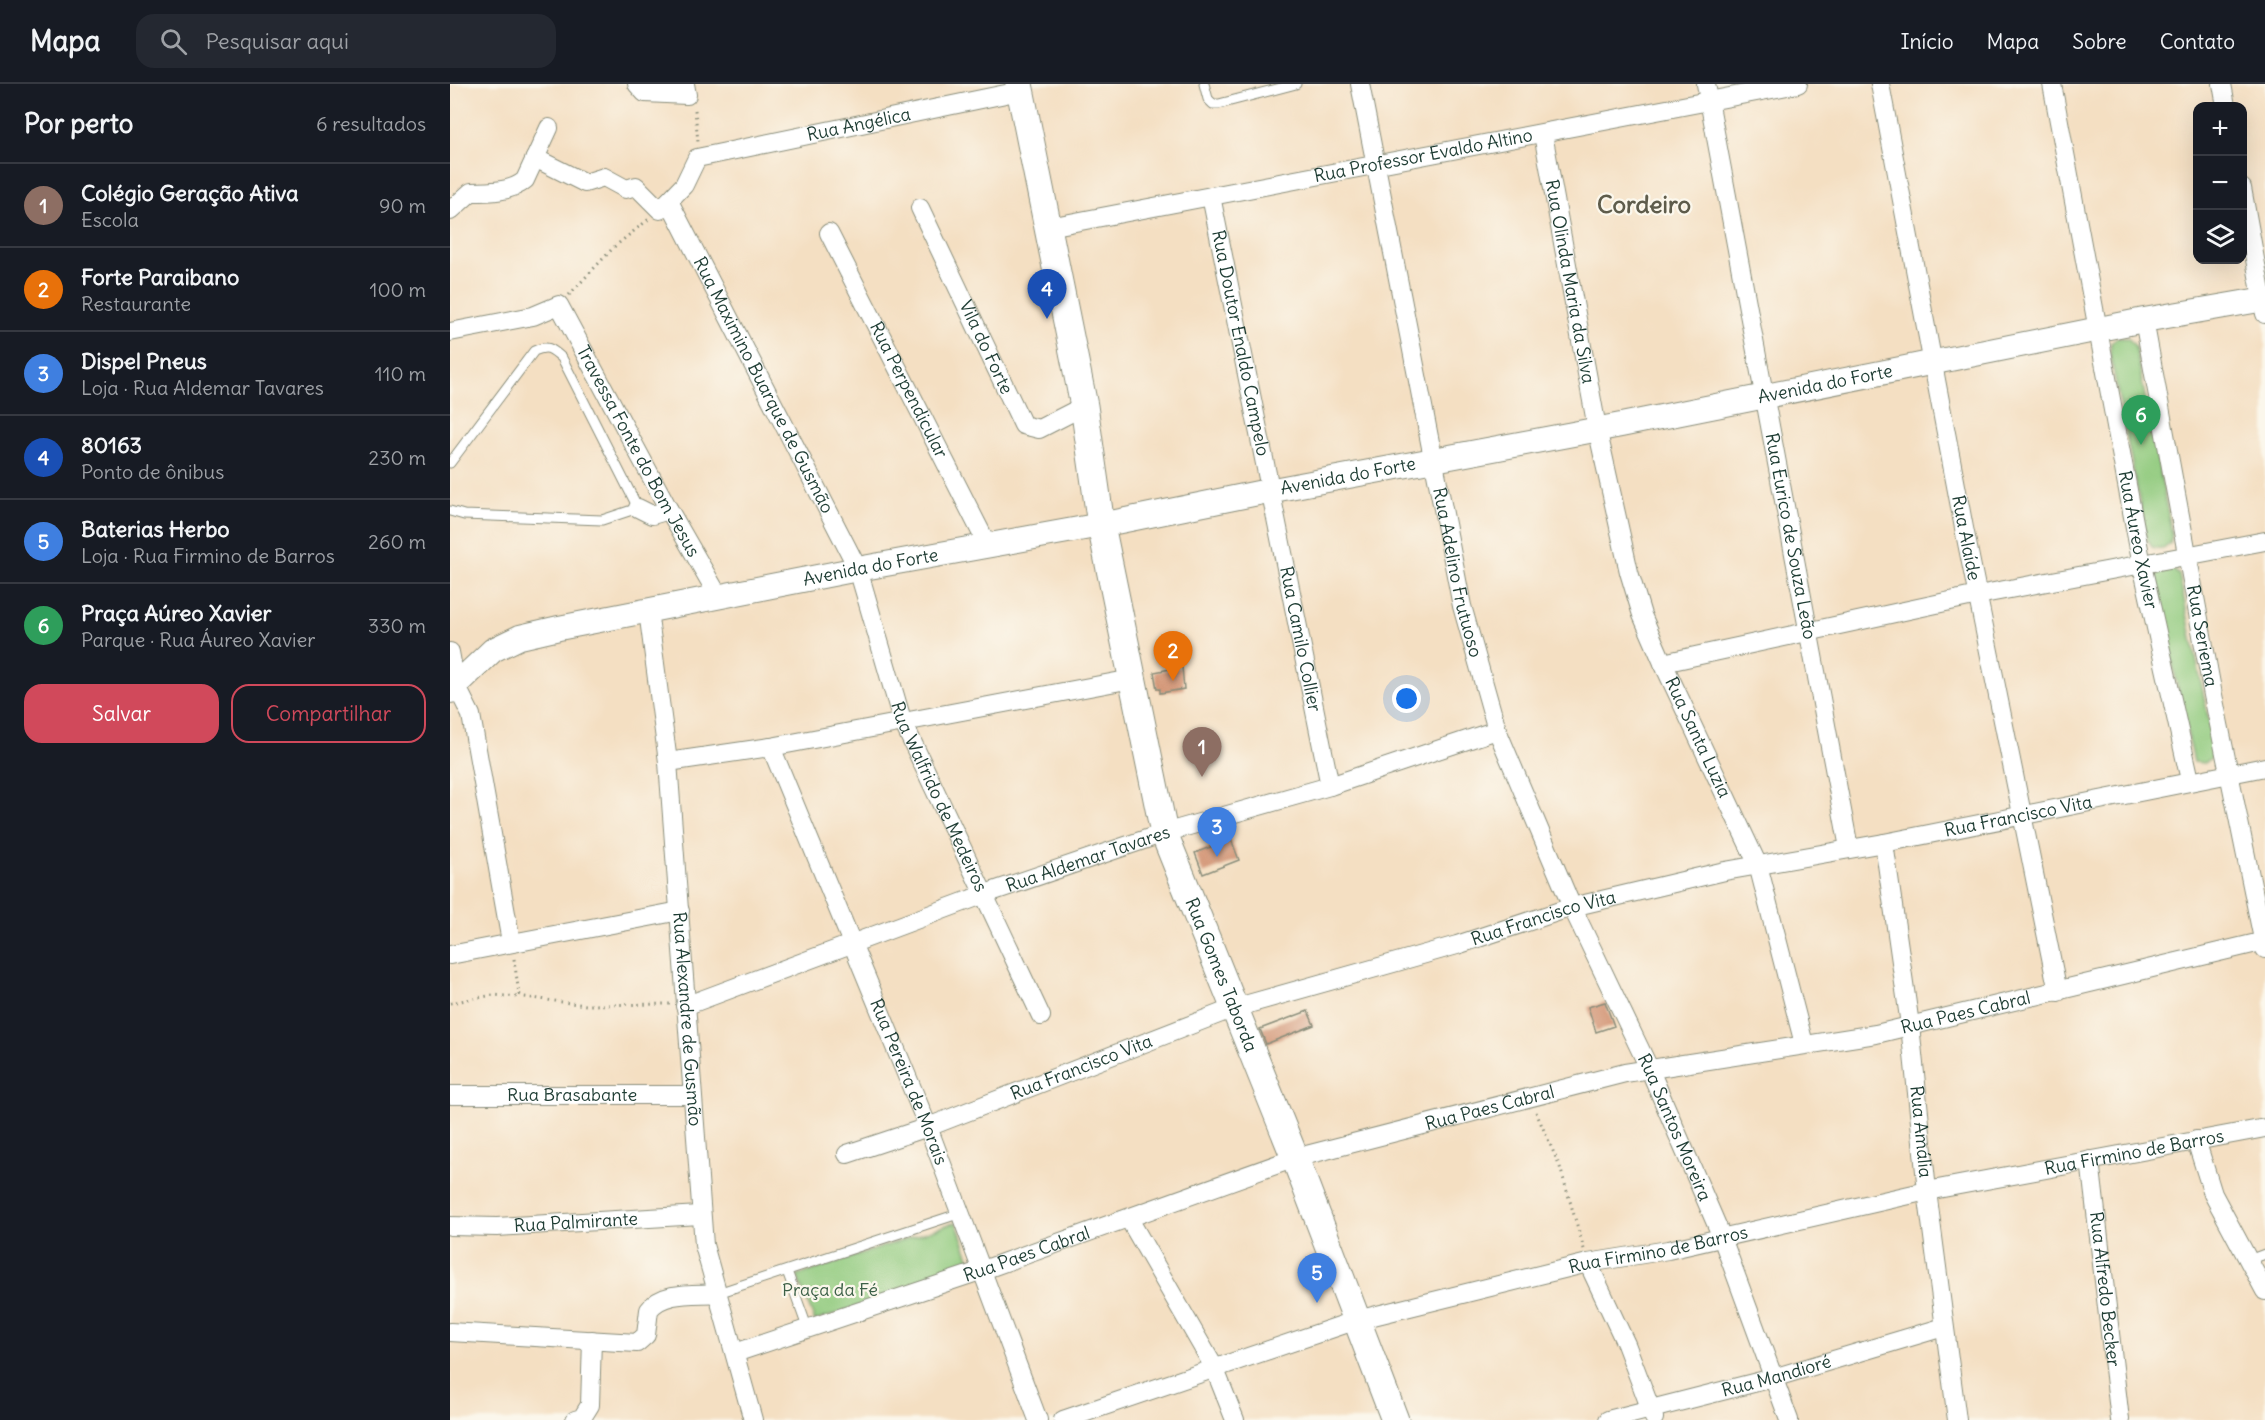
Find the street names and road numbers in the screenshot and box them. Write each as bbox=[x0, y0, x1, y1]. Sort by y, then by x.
street label: Rua Angélica bbox=[805, 102, 913, 146]
street label: Rua Professor Evaldo Altino bbox=[1312, 123, 1535, 187]
street label: Rua Olinda Maria da Silva bbox=[1541, 178, 1601, 385]
street label: Rua Doutor Enaldo Campelo bbox=[1207, 228, 1275, 458]
street label: Rua Maximino Buarque de Gusmão bbox=[689, 253, 839, 517]
street label: Vila do Forte bbox=[954, 296, 1019, 398]
street label: Rua Perpendicular bbox=[865, 318, 954, 462]
street label: Travessa Fonte do Bom Jesus bbox=[572, 341, 705, 561]
street label: Avenida do Forte bbox=[1756, 359, 1895, 408]
street label: Rua Eurico de Souza Leão bbox=[1761, 431, 1822, 641]
street label: Avenida do Forte bbox=[1279, 452, 1417, 499]
street label: Rua Áureo Xavier bbox=[2114, 469, 2164, 612]
street label: Rua Adelino Frutuoso bbox=[1428, 485, 1488, 660]
street label: Rua Alaíde bbox=[1947, 493, 1986, 583]
street label: Avenida do Forte bbox=[801, 543, 940, 591]
street label: Rua Camilo Collier bbox=[1275, 564, 1327, 714]
street label: Rua Seriema bbox=[2182, 583, 2223, 688]
street label: Rua Santa Luzia bbox=[1660, 673, 1737, 801]
street label: Rua Walfrido de Medeiros bbox=[886, 699, 993, 895]
street label: Rua Francisco Vita bbox=[1942, 790, 2094, 842]
street label: Rua Aldemar Tavares bbox=[1003, 820, 1172, 897]
street label: Rua Francisco Vita bbox=[1468, 885, 1618, 951]
street label: Rua Gomes Taborda bbox=[1180, 894, 1263, 1055]
street label: Rua Alexandre de Gusmão bbox=[668, 911, 707, 1127]
street label: Rua Paes Cabral bbox=[1898, 985, 2033, 1039]
street label: Rua Pereira de Morais bbox=[865, 995, 953, 1168]
street label: Rua Francisco Vita bbox=[1007, 1029, 1155, 1105]
street label: Rua Santos Moreira bbox=[1633, 1050, 1717, 1204]
street label: Rua Paes Cabral bbox=[1422, 1080, 1557, 1135]
street label: Rua Brasabante bbox=[507, 1083, 637, 1106]
street label: Rua Amália bbox=[1905, 1084, 1938, 1179]
street label: Rua Firmino de Barros bbox=[2043, 1124, 2226, 1180]
street label: Rua Palmirante bbox=[513, 1207, 639, 1237]
street label: Rua Alfredo Becker bbox=[2085, 1210, 2126, 1369]
street label: Rua Firmino de Barros bbox=[1566, 1220, 1750, 1278]
street label: Rua Paes Cabral bbox=[960, 1221, 1093, 1287]
street label: Rua Mandioré bbox=[1719, 1349, 1834, 1402]

